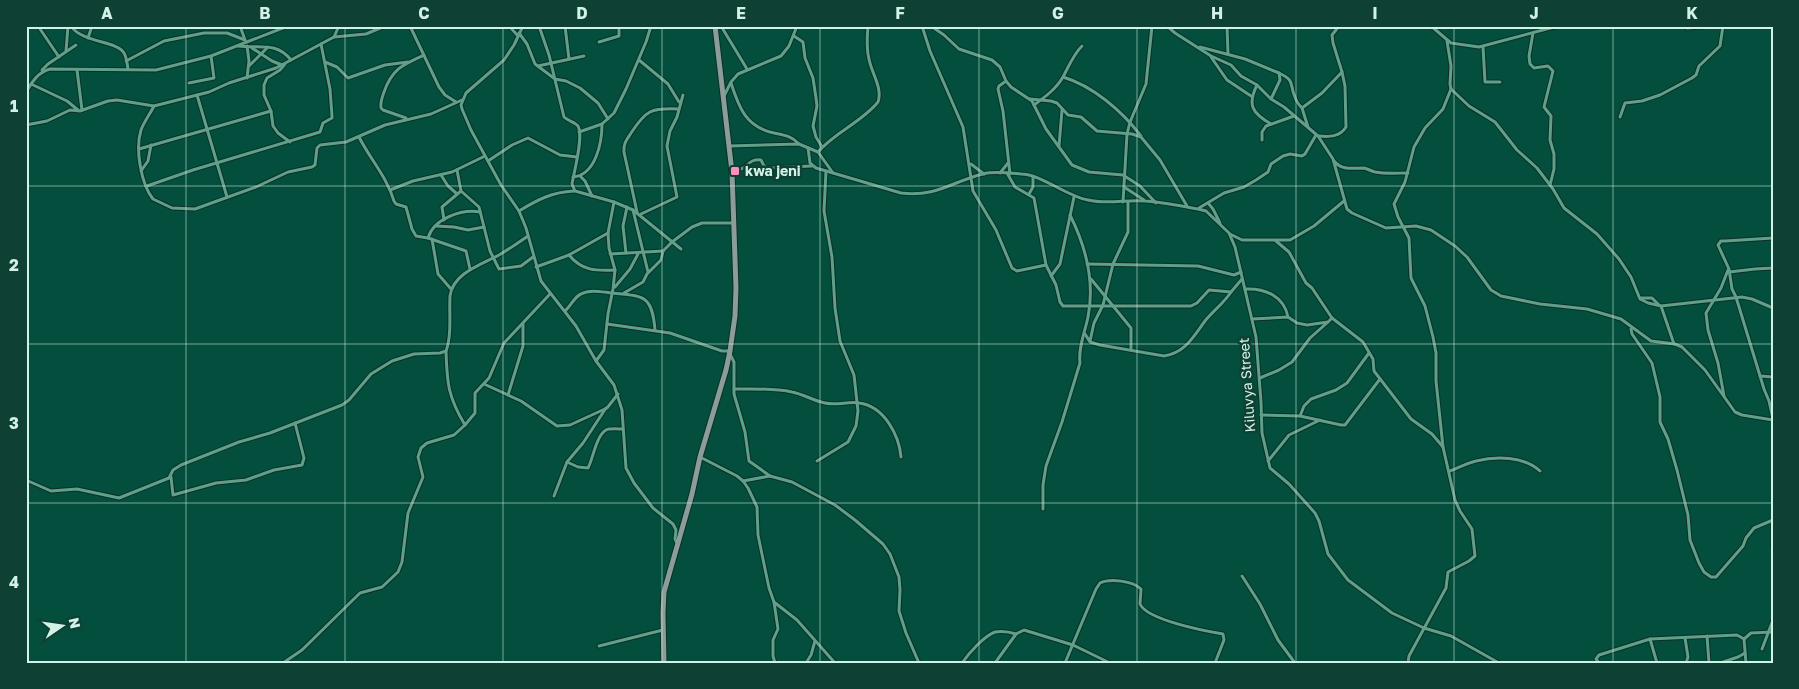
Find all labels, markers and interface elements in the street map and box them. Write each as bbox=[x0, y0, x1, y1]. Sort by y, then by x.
text: A bbox=[101, 3, 113, 23]
text: B bbox=[259, 3, 271, 23]
text: C bbox=[418, 3, 430, 23]
text: D bbox=[576, 3, 588, 23]
text: E bbox=[736, 3, 746, 23]
text: F bbox=[895, 3, 905, 23]
text: G bbox=[1052, 3, 1064, 23]
text: H bbox=[1211, 3, 1223, 23]
text: I bbox=[1372, 3, 1378, 23]
text: J bbox=[1529, 3, 1539, 23]
text: K bbox=[1686, 3, 1698, 23]
text: 1 bbox=[10, 96, 18, 116]
place label: kwa jeni bbox=[745, 162, 801, 179]
marker: kwa jeni bbox=[729, 165, 741, 177]
text: 2 bbox=[9, 255, 19, 275]
street label: Kiluvya Street bbox=[1235, 337, 1258, 433]
text: 3 bbox=[9, 413, 19, 433]
text: 4 bbox=[9, 572, 19, 592]
north arrow bbox=[38, 602, 88, 652]
text: N bbox=[66, 616, 85, 630]

